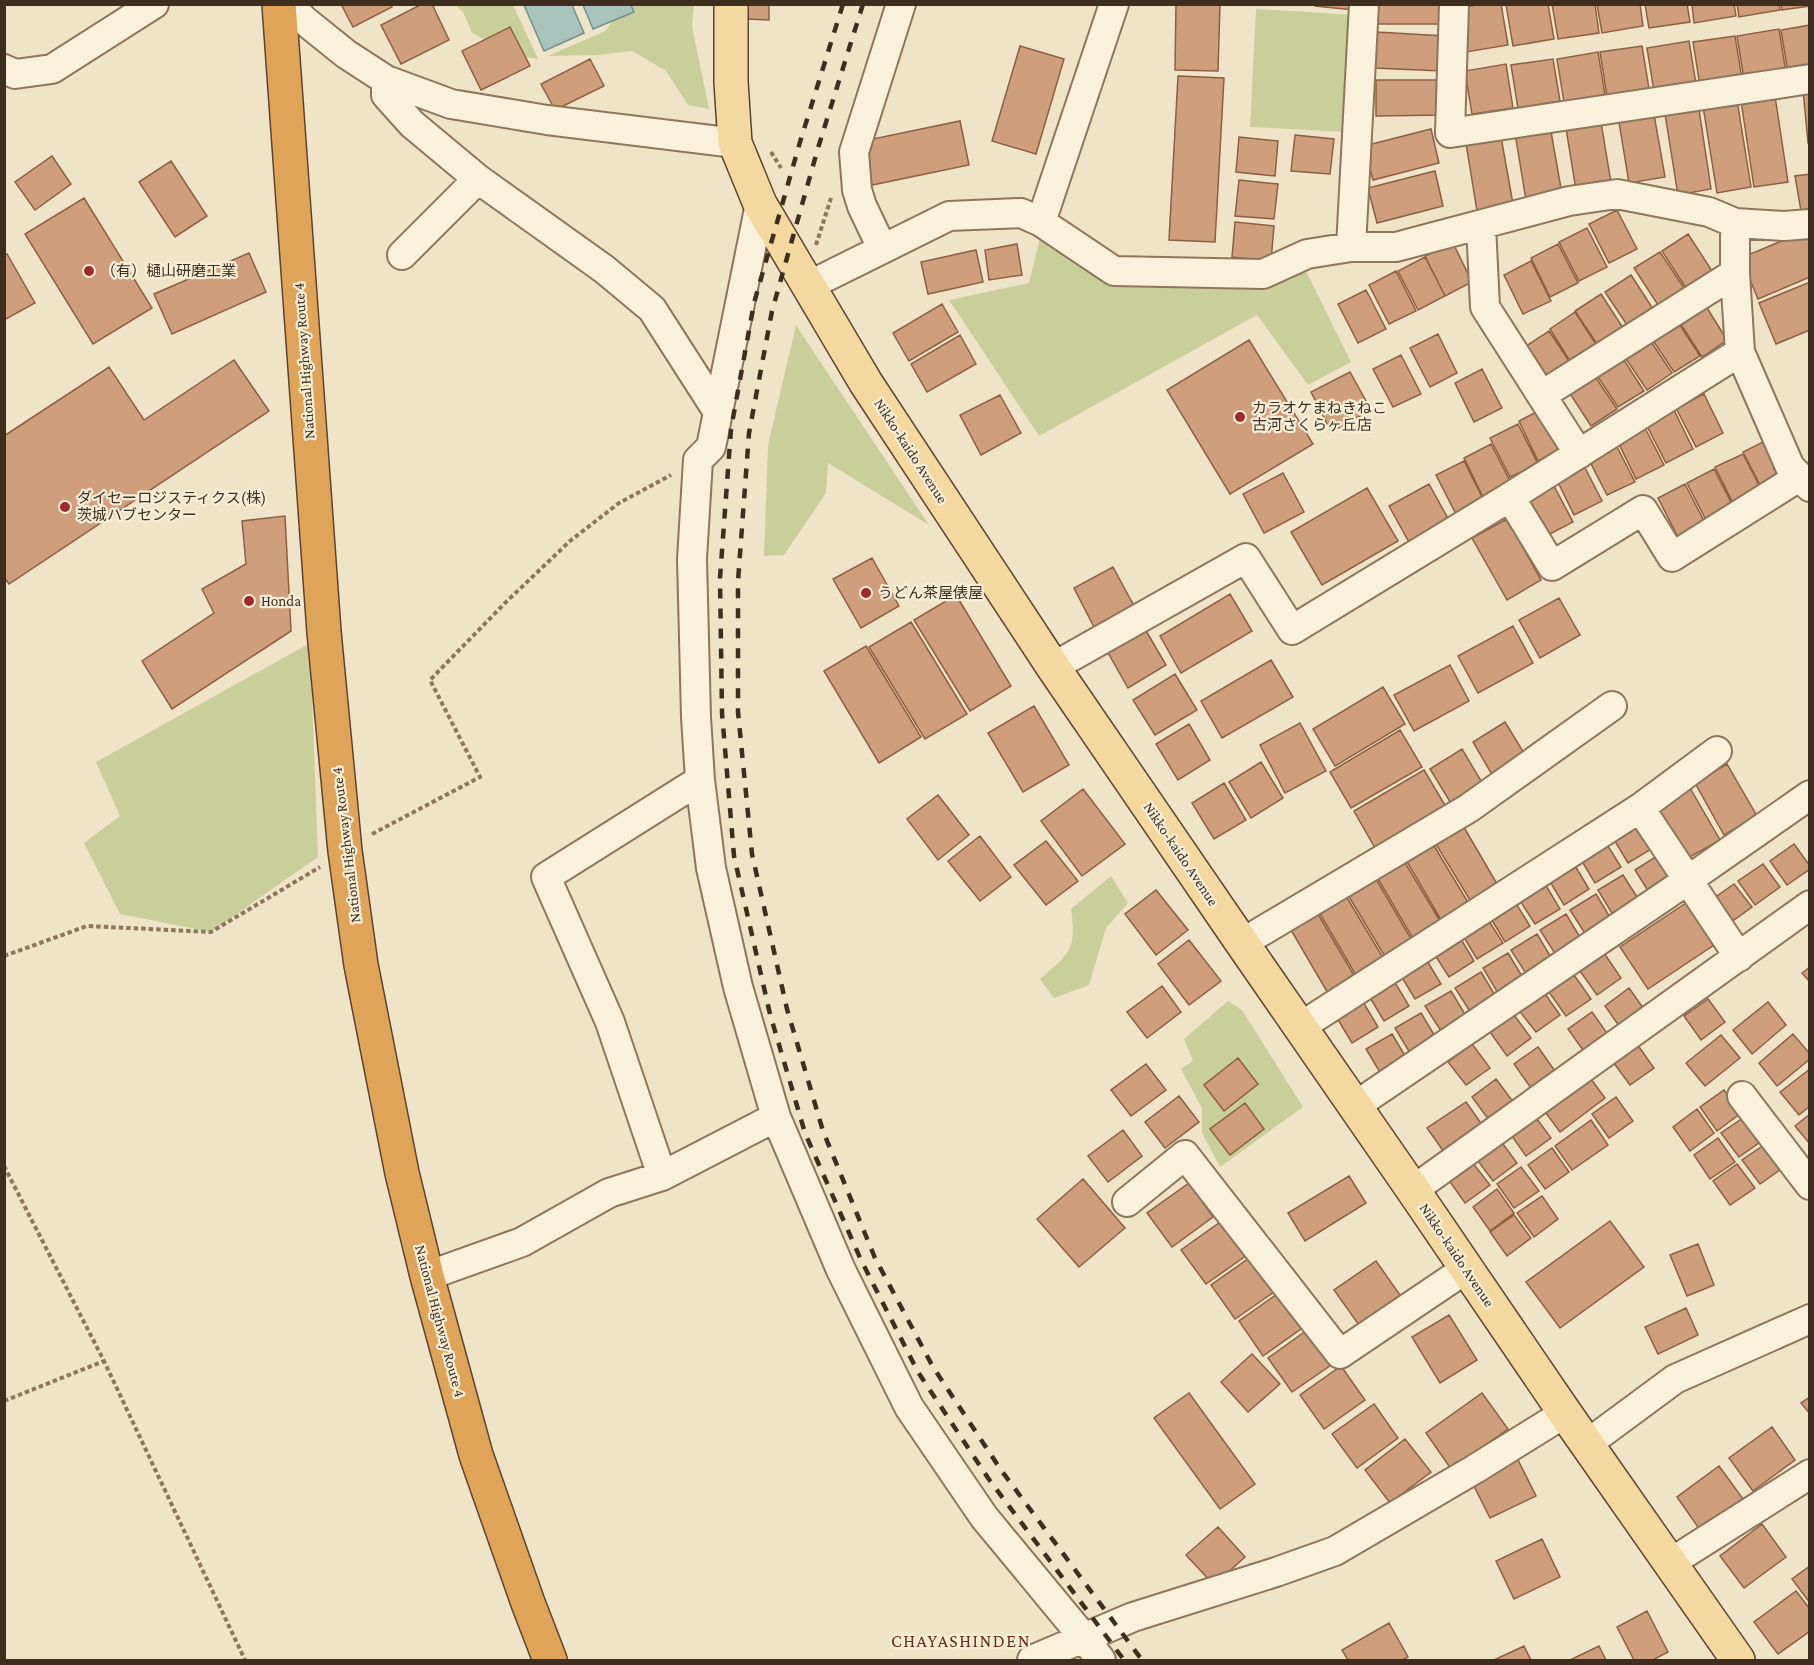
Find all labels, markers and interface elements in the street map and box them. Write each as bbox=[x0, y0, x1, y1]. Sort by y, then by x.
place label: （有）樋山研磨工業 bbox=[101, 263, 236, 279]
marker: （有）樋山研磨工業 bbox=[82, 264, 96, 278]
street label: National Highway Route 4 bbox=[291, 282, 318, 440]
street label: Nikko-kaido Avenue bbox=[871, 396, 951, 507]
place label: カラオケまねきねこ 古河さくらヶ丘店 bbox=[1252, 400, 1387, 433]
marker: カラオケまねきねこ 古河さくらヶ丘店 bbox=[1233, 410, 1247, 424]
place label: ダイセーロジスティクス(株) 茨城ハブセンター bbox=[77, 490, 266, 523]
marker: ダイセーロジスティクス(株) 茨城ハブセンター bbox=[58, 500, 72, 514]
place label: うどん茶屋俵屋 bbox=[878, 585, 983, 601]
marker: うどん茶屋俵屋 bbox=[859, 586, 873, 600]
place label: Honda bbox=[261, 593, 301, 609]
marker: Honda bbox=[242, 594, 256, 608]
street label: National Highway Route 4 bbox=[329, 766, 364, 924]
street label: Nikko-kaido Avenue bbox=[1140, 799, 1222, 909]
street label: Nikko-kaido Avenue bbox=[1416, 1200, 1498, 1310]
street label: National Highway Route 4 bbox=[411, 1243, 468, 1399]
district label: CHAYASHINDEN bbox=[891, 1631, 1031, 1651]

